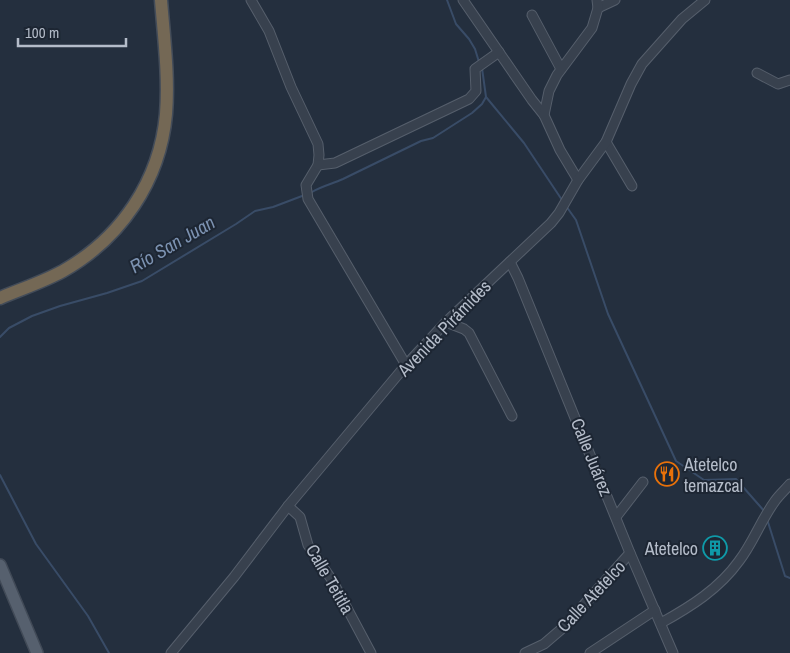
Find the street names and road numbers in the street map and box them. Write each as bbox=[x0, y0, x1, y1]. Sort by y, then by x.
street label: Avenida Pirámides bbox=[391, 274, 497, 382]
street label: Calle Juárez bbox=[565, 414, 619, 500]
street label: Calle Tetitla bbox=[300, 539, 360, 619]
street label: Calle Atetelco bbox=[551, 554, 631, 638]

